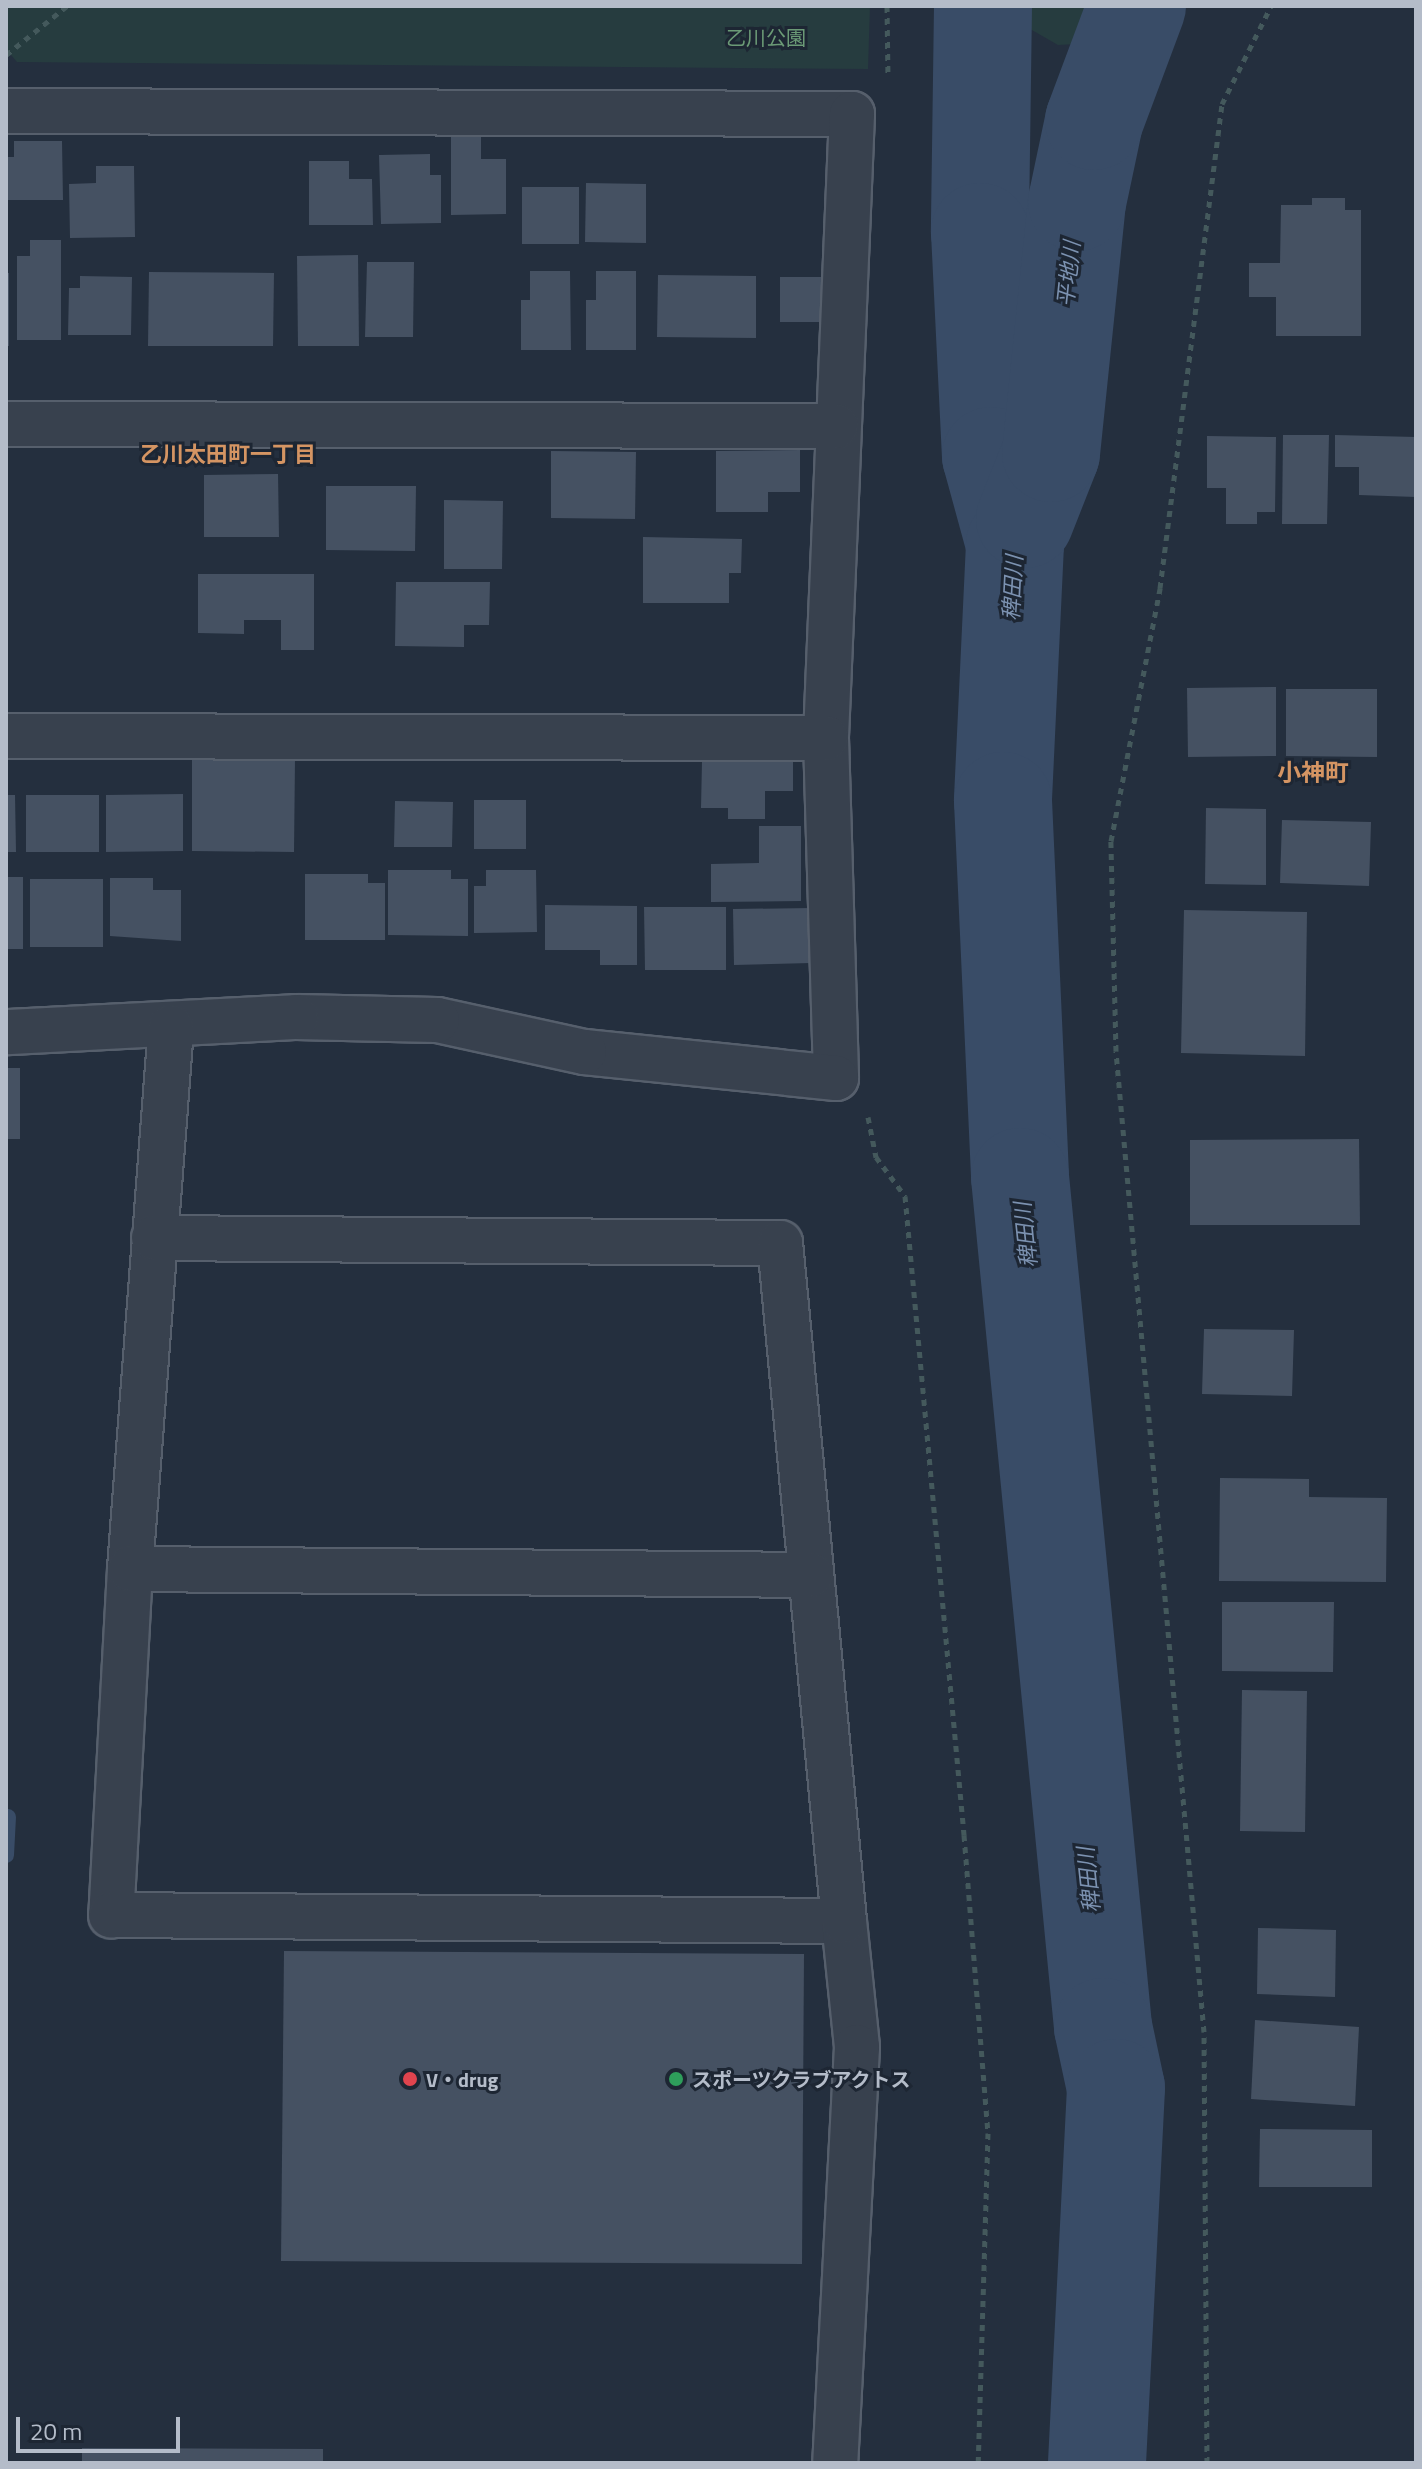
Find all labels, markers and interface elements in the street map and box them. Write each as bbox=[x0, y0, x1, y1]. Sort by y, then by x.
park label: 乙川公園 bbox=[726, 25, 806, 49]
water label: 平地川 bbox=[1052, 240, 1086, 308]
district label: 乙川太田町一丁目 bbox=[140, 442, 316, 468]
water label: 稗田川 bbox=[998, 554, 1028, 622]
district label: 小神町 bbox=[1277, 759, 1349, 787]
water label: 稗田川 bbox=[1009, 1201, 1043, 1269]
water label: 稗田川 bbox=[1072, 1846, 1106, 1914]
place label: V・drug bbox=[426, 2067, 498, 2091]
place label: スポーツクラブアクトス bbox=[692, 2067, 912, 2091]
marker: V・drug bbox=[401, 2070, 419, 2088]
marker: スポーツクラブアクトス bbox=[667, 2070, 685, 2088]
scale bar bbox=[20, 2401, 184, 2451]
text: 20 m bbox=[30, 2413, 82, 2449]

